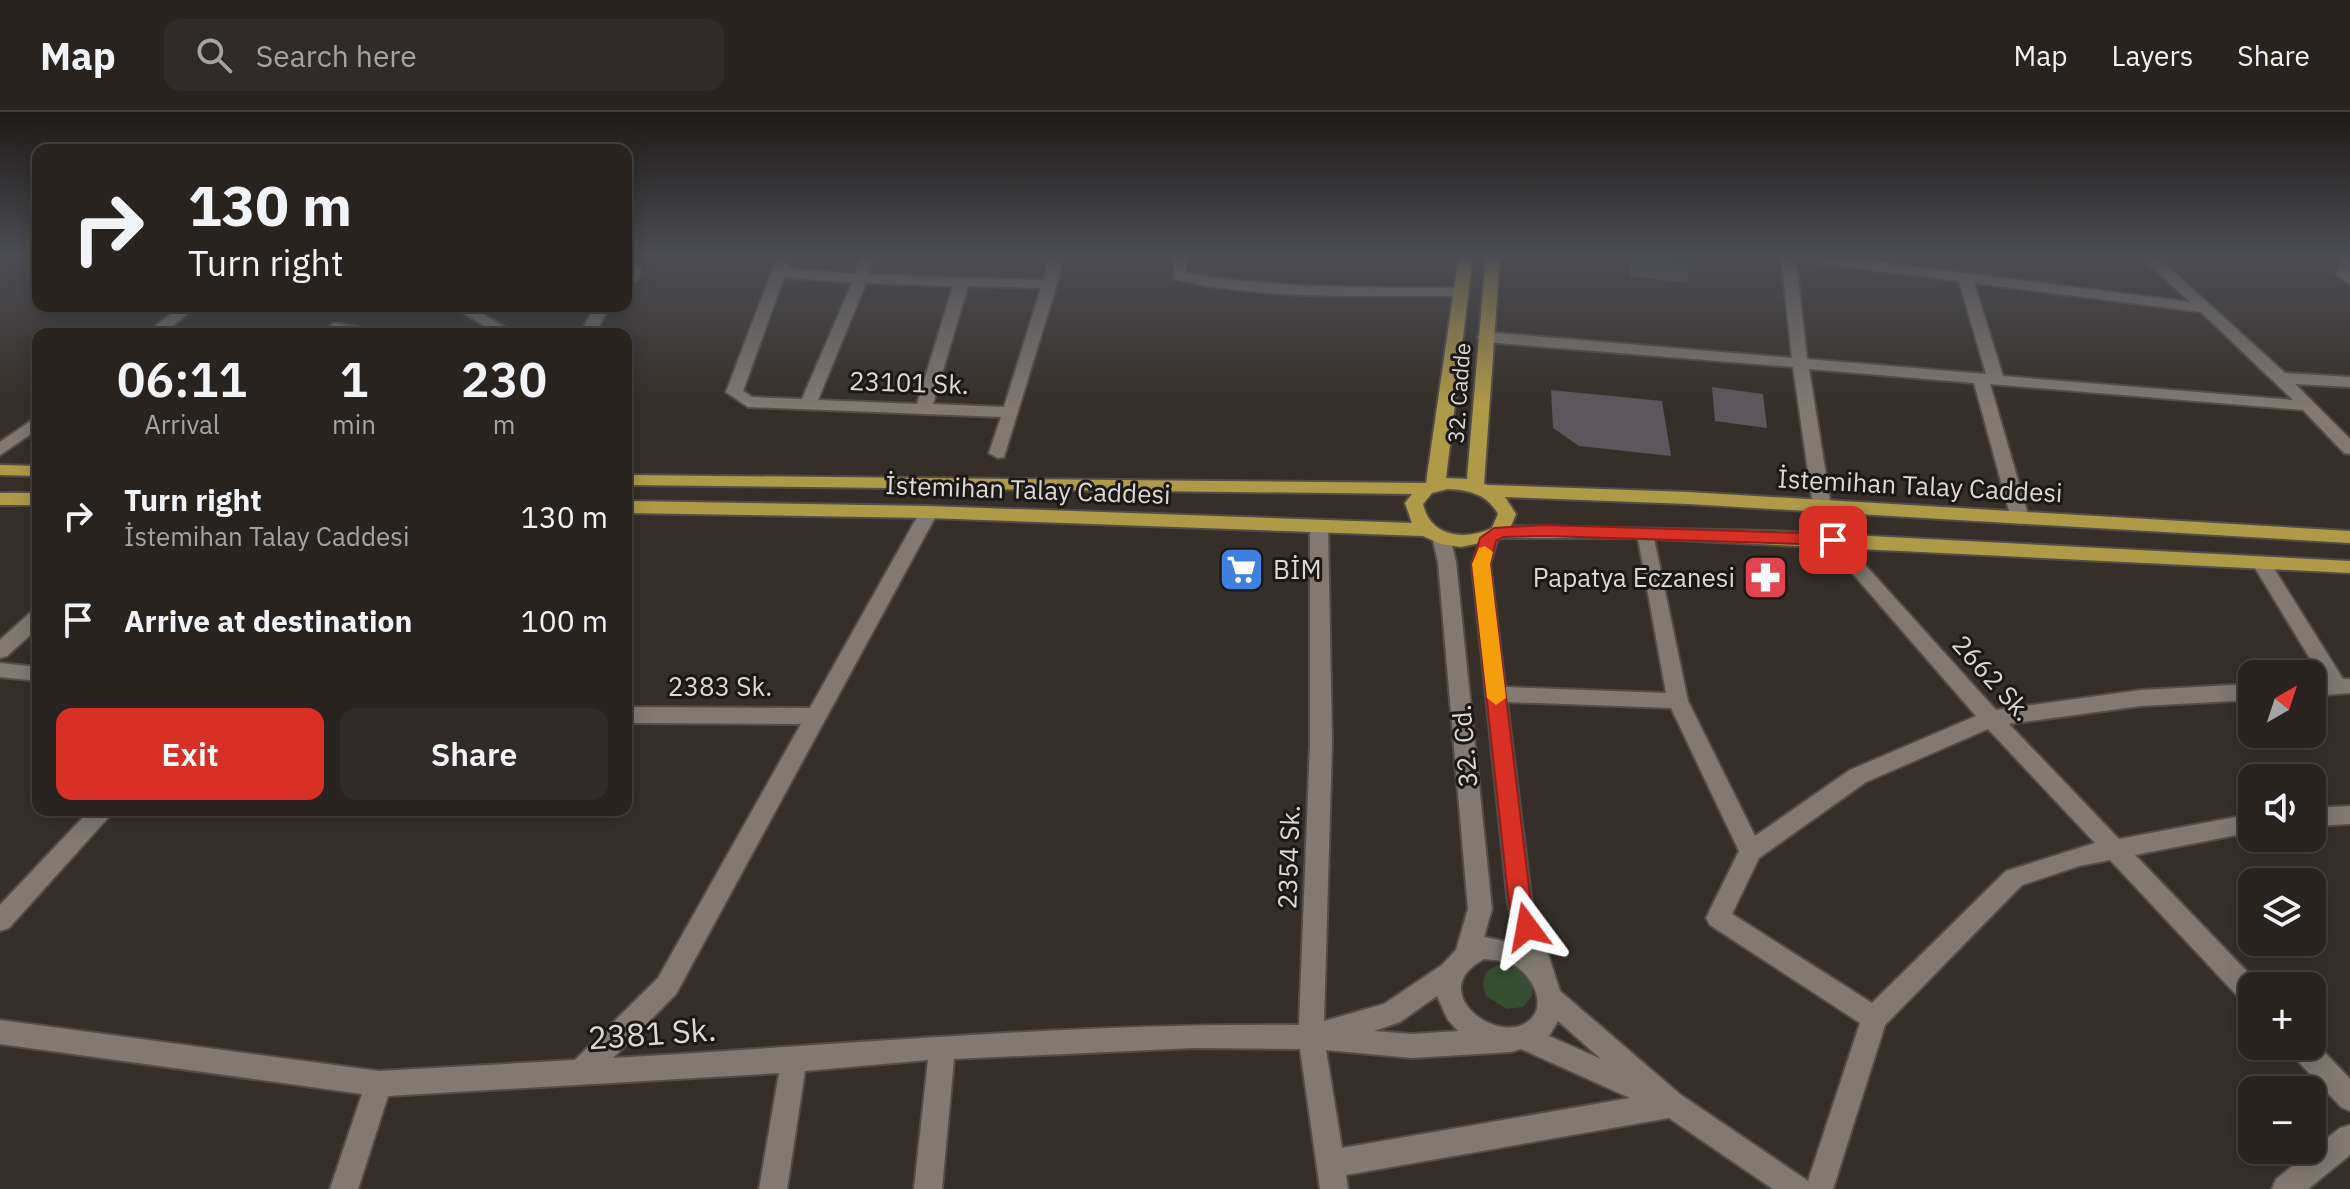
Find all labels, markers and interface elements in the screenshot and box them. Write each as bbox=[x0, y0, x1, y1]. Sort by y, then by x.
search box bbox=[164, 19, 724, 91]
text: Map bbox=[40, 31, 116, 80]
icon: search bbox=[192, 33, 236, 77]
text: Search here bbox=[256, 36, 417, 75]
text: Map bbox=[2013, 37, 2067, 74]
text: Layers bbox=[2111, 37, 2193, 74]
text: Share bbox=[2237, 37, 2310, 74]
text: 130 m bbox=[188, 169, 352, 241]
icon: right bbox=[56, 176, 160, 280]
text: Turn right bbox=[188, 239, 344, 286]
street label: 32. Cadde bbox=[1441, 342, 1476, 444]
text: 06:11 bbox=[117, 348, 247, 410]
text: 1 bbox=[340, 348, 368, 410]
text: 230 bbox=[461, 348, 547, 410]
street label: 23101 Sk. bbox=[848, 363, 970, 401]
text: Arrival bbox=[144, 407, 220, 441]
text: min bbox=[332, 407, 376, 441]
text: m bbox=[493, 407, 515, 441]
street label: İstemihan Talay Caddesi bbox=[1777, 461, 2063, 509]
street label: İstemihan Talay Caddesi bbox=[885, 467, 1171, 511]
text: Turn right bbox=[124, 480, 262, 519]
icon: right bbox=[56, 494, 100, 538]
text: 130 m bbox=[521, 497, 608, 536]
pin bbox=[1799, 506, 1867, 574]
icon: arrive bbox=[1811, 518, 1855, 562]
text: İstemihan Talay Caddesi bbox=[124, 519, 409, 553]
supermarket icon: BİM bbox=[1218, 546, 1266, 594]
place label: BİM bbox=[1273, 552, 1322, 586]
pharmacy icon: Papatya Eczanesi bbox=[1742, 554, 1790, 602]
place label: Papatya Eczanesi bbox=[1533, 560, 1735, 594]
icon: arrive bbox=[56, 598, 100, 642]
text: Arrive at destination bbox=[124, 601, 412, 640]
text: 100 m bbox=[521, 601, 608, 640]
street label: 2662 Sk. bbox=[1945, 627, 2040, 728]
north arrow bbox=[2238, 660, 2326, 748]
map controls bbox=[2238, 660, 2326, 1164]
street label: 2383 Sk. bbox=[668, 669, 772, 703]
street label: 32. Cd. bbox=[1443, 703, 1485, 789]
button: Exit bbox=[56, 708, 324, 800]
button: Share bbox=[340, 708, 608, 800]
button: sound bbox=[2238, 764, 2326, 852]
street label: 2354 Sk. bbox=[1269, 804, 1307, 910]
button: layers bbox=[2238, 868, 2326, 956]
position arrow bbox=[1485, 885, 1569, 969]
button: + bbox=[2238, 972, 2326, 1060]
street label: 2381 Sk. bbox=[586, 1008, 717, 1058]
button: − bbox=[2238, 1076, 2326, 1164]

